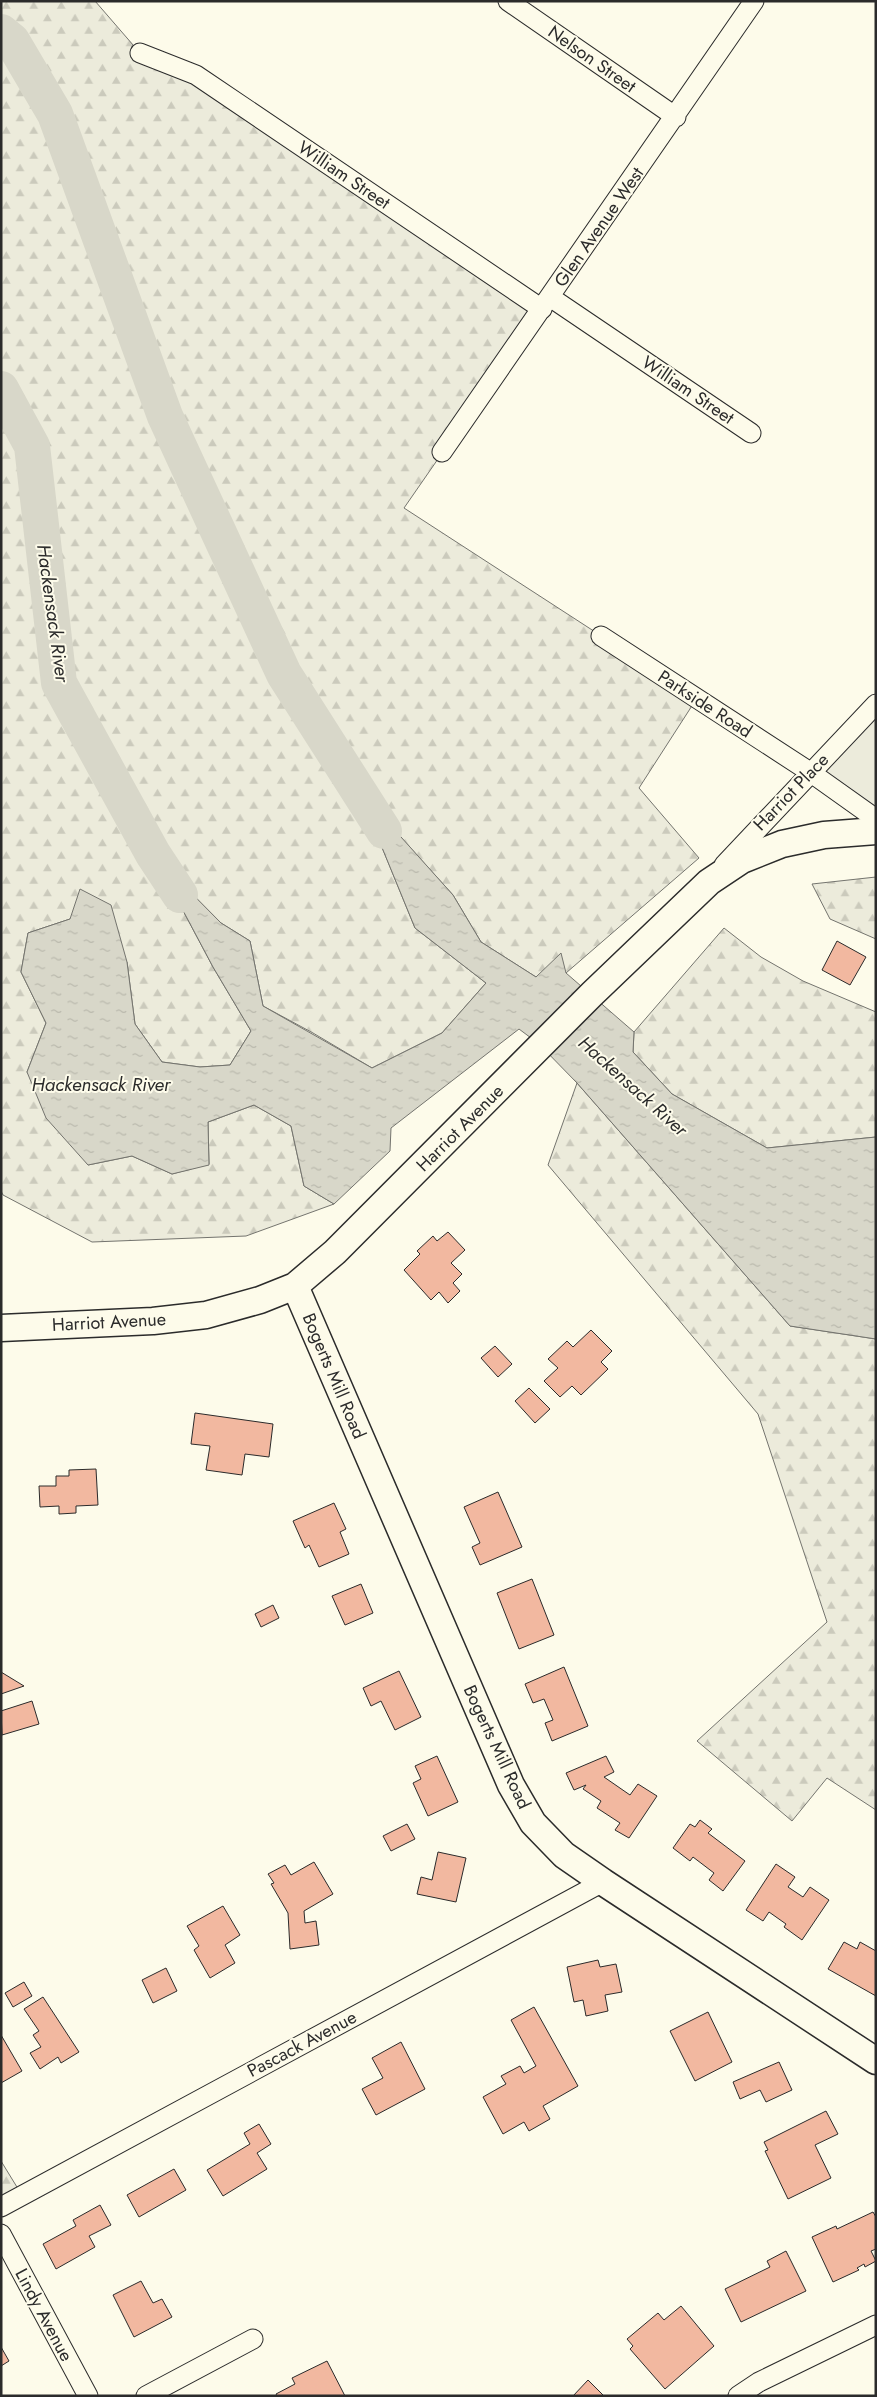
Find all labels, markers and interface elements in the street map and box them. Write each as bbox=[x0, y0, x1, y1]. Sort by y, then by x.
street label: Nelson Street bbox=[543, 19, 642, 99]
street label: William Street bbox=[293, 134, 396, 216]
street label: Glen Avenue West bbox=[548, 161, 650, 292]
street label: William Street bbox=[637, 349, 740, 431]
water label: Hackensack River bbox=[30, 542, 76, 685]
street label: Parkside Road bbox=[653, 664, 757, 744]
street label: Harriot Place bbox=[747, 747, 835, 837]
water label: Hackensack River bbox=[572, 1030, 695, 1144]
water label: Hackensack River bbox=[32, 1071, 172, 1098]
street label: Harriot Avenue bbox=[410, 1078, 510, 1178]
street label: Harriot Avenue bbox=[51, 1306, 167, 1338]
street label: Bogerts Mill Road bbox=[296, 1309, 372, 1443]
street label: Bogerts Mill Road bbox=[457, 1681, 537, 1813]
street label: Pascack Avenue bbox=[243, 2004, 361, 2084]
street label: Lindy Avenue bbox=[9, 2264, 79, 2366]

